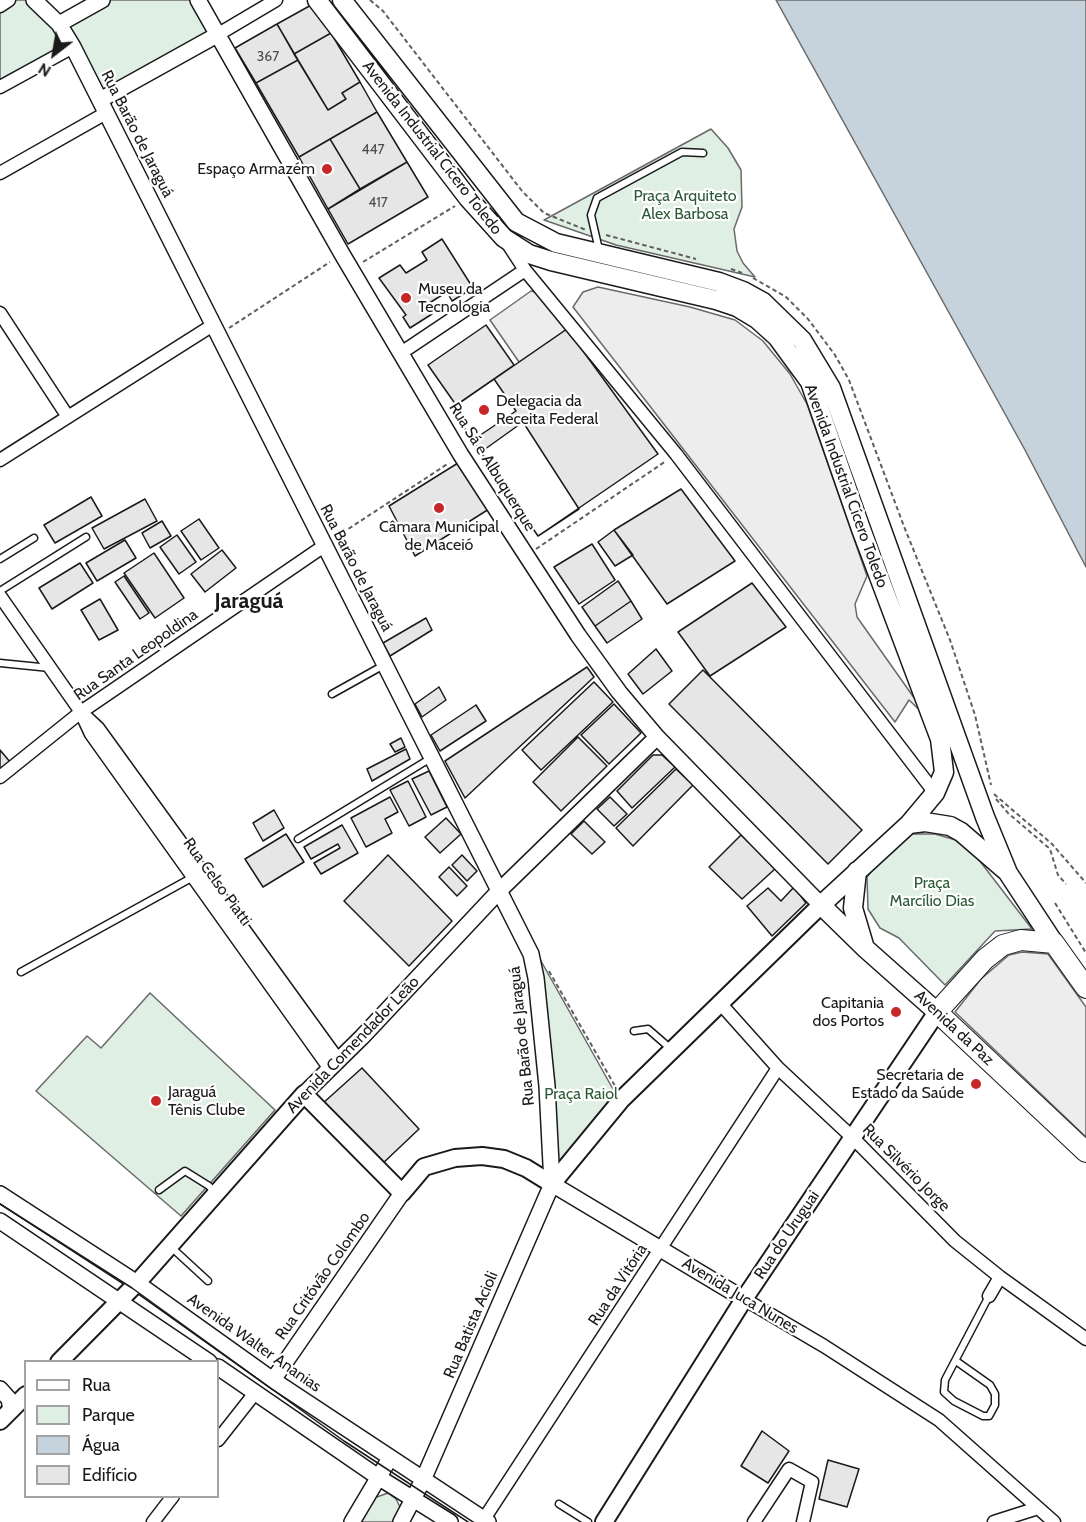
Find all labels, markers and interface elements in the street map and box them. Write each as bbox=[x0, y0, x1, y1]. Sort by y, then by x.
north arrow bbox=[24, 24, 84, 84]
house number: 367 bbox=[257, 49, 279, 65]
street label: Avenida Industrial Cícero Toledo bbox=[358, 57, 506, 239]
text: N bbox=[35, 59, 54, 81]
street label: Rua Barão de Jaraguá bbox=[97, 67, 177, 201]
house number: 447 bbox=[361, 142, 385, 158]
place label: Espaço Armazém bbox=[197, 159, 315, 179]
marker: Espaço Armazém bbox=[320, 162, 334, 176]
park label: Praça Arquiteto Alex Barbosa bbox=[633, 186, 737, 224]
house number: 417 bbox=[368, 195, 388, 211]
place label: Museu da Tecnologia bbox=[418, 279, 490, 317]
marker: Museu da Tecnologia bbox=[399, 291, 413, 305]
street label: Avenida Industrial Cícero Toledo bbox=[800, 382, 892, 590]
place label: Delegacia da Receita Federal bbox=[496, 391, 598, 429]
street label: Rua Sá e Albuquerque bbox=[445, 399, 539, 535]
marker: Delegacia da Receita Federal bbox=[477, 403, 491, 417]
street label: Rua Barão de Jaraguá bbox=[316, 501, 396, 635]
marker: Câmara Municipal de Maceió bbox=[432, 501, 446, 515]
place label: Câmara Municipal de Maceió bbox=[379, 517, 499, 555]
district label: Jaraguá bbox=[214, 589, 284, 615]
street label: Rua Santa Leopoldina bbox=[70, 605, 202, 705]
street label: Rua Celso Piatti bbox=[179, 834, 255, 930]
park label: Praça Marcílio Dias bbox=[890, 873, 974, 911]
street label: Rua Barão de Jaraguá bbox=[505, 965, 539, 1107]
street label: Avenida Comendador Leão bbox=[283, 973, 423, 1117]
street label: Avenida da Paz bbox=[910, 986, 998, 1070]
place label: Capitania dos Portos bbox=[813, 993, 884, 1031]
marker: Capitania dos Portos bbox=[889, 1005, 903, 1019]
place label: Secretaria de Estado da Saúde bbox=[852, 1065, 964, 1103]
marker: Secretaria de Estado da Saúde bbox=[969, 1077, 983, 1091]
place label: Jaraguá Tênis Clube bbox=[168, 1082, 245, 1120]
park label: Praça Raiol bbox=[544, 1084, 618, 1104]
marker: Jaraguá Tênis Clube bbox=[149, 1094, 163, 1108]
street label: Rua Silvério Jorge bbox=[858, 1120, 954, 1216]
street label: Rua do Uruguai bbox=[750, 1187, 824, 1283]
street label: Rua Critóvão Colombo bbox=[272, 1208, 374, 1344]
street label: Rua da Vitória bbox=[585, 1241, 651, 1329]
street label: Avenida Juca Nunes bbox=[679, 1254, 801, 1338]
street label: Rua Batista Acioli bbox=[440, 1269, 502, 1381]
street label: Avenida Walter Ananias bbox=[183, 1290, 325, 1396]
legend bbox=[24, 1360, 219, 1498]
text: Rua bbox=[82, 1374, 111, 1396]
text: Parque bbox=[82, 1404, 135, 1426]
text: Água bbox=[82, 1434, 120, 1456]
text: Edifício bbox=[82, 1464, 137, 1486]

